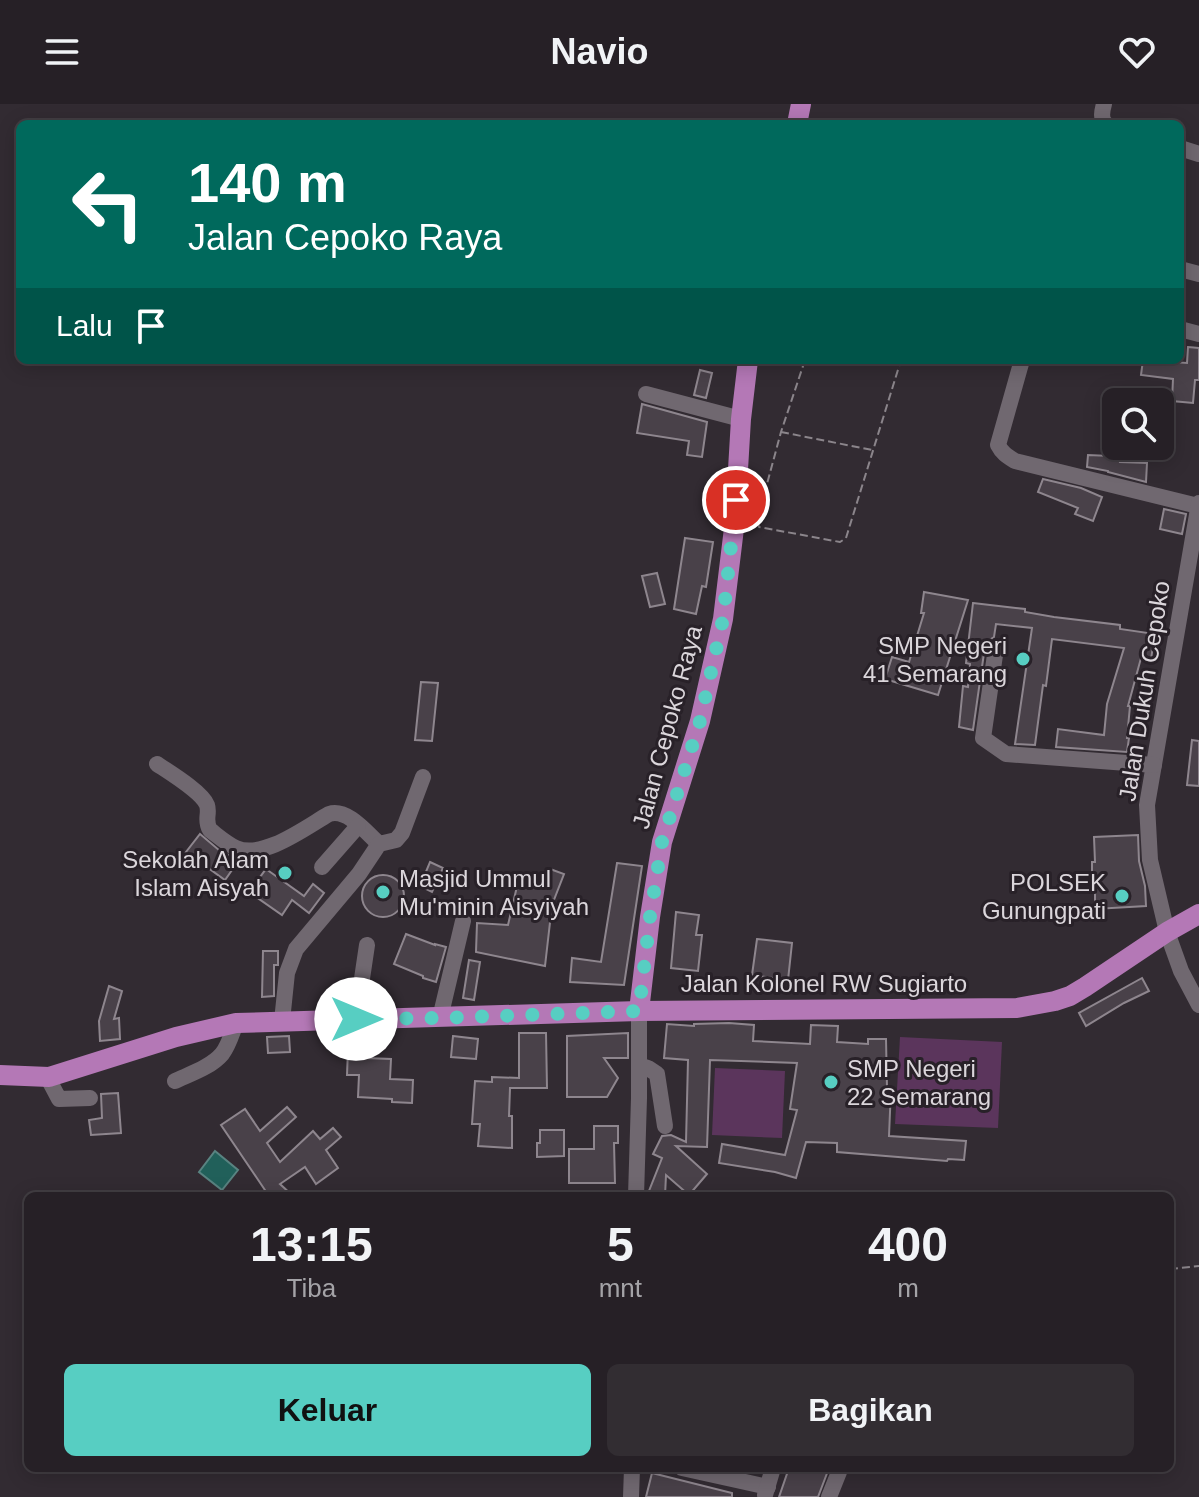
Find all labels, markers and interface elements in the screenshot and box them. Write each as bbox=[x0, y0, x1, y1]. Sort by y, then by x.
icon: menu bbox=[40, 30, 84, 74]
icon: heart bbox=[1115, 30, 1159, 74]
text: Navio bbox=[550, 31, 649, 72]
text: 140 m bbox=[188, 151, 347, 214]
icon: left bbox=[56, 152, 160, 256]
text: Jalan Cepoko Raya bbox=[188, 217, 502, 258]
icon: arrive bbox=[129, 304, 173, 348]
text: Lalu bbox=[56, 309, 113, 342]
map controls bbox=[1102, 388, 1174, 460]
button: search bbox=[1102, 388, 1174, 460]
pin bbox=[702, 466, 770, 534]
icon: arrive bbox=[714, 478, 758, 522]
street label: Jalan Dukuh Cepoko bbox=[1113, 579, 1175, 803]
street label: Jalan Cepoko Raya bbox=[627, 622, 707, 832]
place label: SMP Negeri 41 Semarang bbox=[863, 632, 1007, 687]
marker: SMP Negeri 41 Semarang bbox=[1014, 650, 1032, 668]
place label: Sekolah Alam Islam Aisyah bbox=[122, 846, 269, 901]
marker: Sekolah Alam Islam Aisyah bbox=[276, 864, 294, 882]
place label: Masjid Ummul Mu'minin Aisyiyah bbox=[399, 865, 589, 920]
place label: POLSEK Gunungpati bbox=[982, 869, 1106, 924]
marker: Masjid Ummul Mu'minin Aisyiyah bbox=[374, 883, 392, 901]
marker: POLSEK Gunungpati bbox=[1113, 887, 1131, 905]
street label: Jalan Kolonel RW Sugiarto bbox=[681, 970, 967, 997]
position arrow bbox=[314, 977, 398, 1061]
place label: SMP Negeri 22 Semarang bbox=[847, 1055, 991, 1110]
marker: SMP Negeri 22 Semarang bbox=[822, 1073, 840, 1091]
text: 13:15 bbox=[250, 1218, 373, 1271]
text: 5 bbox=[607, 1218, 634, 1271]
text: 400 bbox=[868, 1218, 948, 1271]
text: Tiba bbox=[287, 1273, 336, 1303]
text: mnt bbox=[599, 1273, 642, 1303]
text: m bbox=[897, 1273, 919, 1303]
button: Keluar bbox=[64, 1364, 591, 1456]
button: Bagikan bbox=[607, 1364, 1134, 1456]

